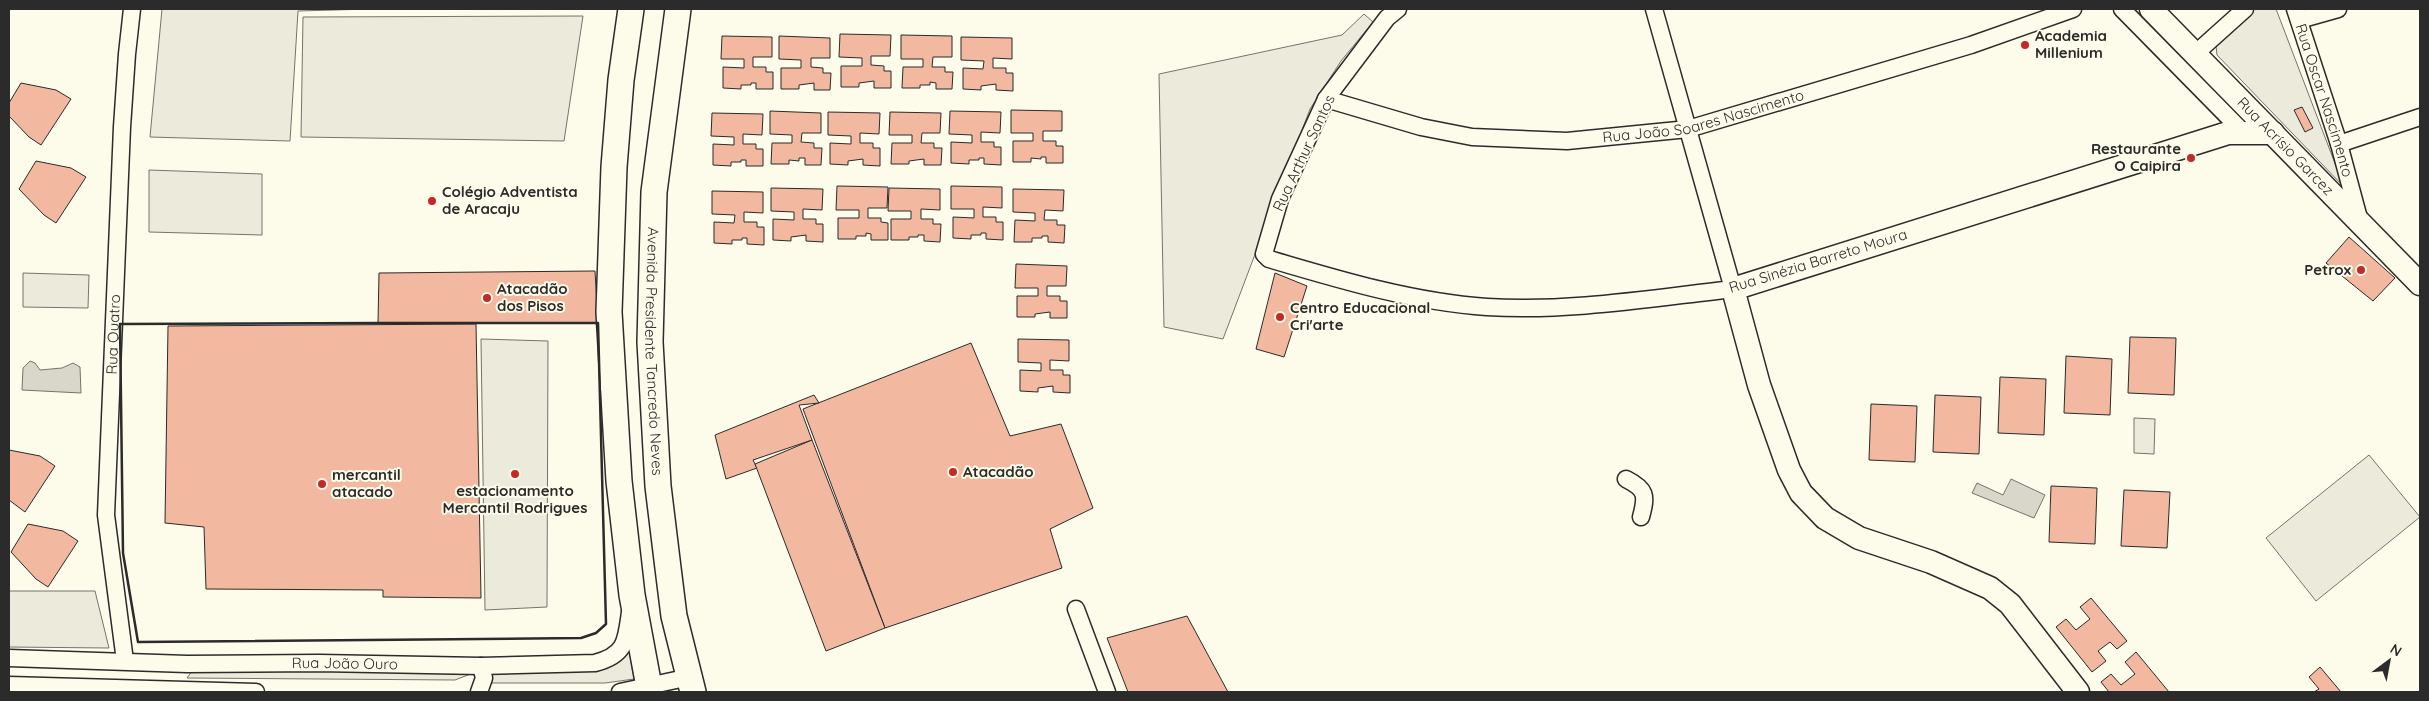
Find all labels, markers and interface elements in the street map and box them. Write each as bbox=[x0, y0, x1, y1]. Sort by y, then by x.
street label: Rua Oscar Nascimento bbox=[2291, 21, 2357, 179]
place label: Academia Millenium bbox=[2035, 26, 2107, 62]
marker: Academia Millenium bbox=[2019, 39, 2031, 51]
street label: Rua João Soares Nascimento bbox=[1602, 85, 1806, 146]
street label: Rua Arthur Santos bbox=[1268, 91, 1339, 214]
street label: Rua Acrísio Garcez bbox=[2233, 93, 2338, 199]
place label: Restaurante O Caipira bbox=[2091, 139, 2181, 175]
marker: Restaurante O Caipira bbox=[2185, 152, 2197, 164]
place label: Colégio Adventista de Aracaju bbox=[442, 182, 578, 218]
marker: Colégio Adventista de Aracaju bbox=[426, 195, 438, 207]
street label: Rua Sinézia Barreto Moura bbox=[1726, 224, 1909, 297]
street label: Avenida Presidente Tancredo Neves bbox=[641, 227, 667, 476]
place label: Petrox bbox=[2304, 260, 2352, 279]
marker: Petrox bbox=[2355, 264, 2367, 276]
place label: Atacadão dos Pisos bbox=[497, 279, 568, 315]
marker: Atacadão dos Pisos bbox=[481, 292, 493, 304]
street label: Rua Quatro bbox=[102, 294, 124, 375]
place label: Centro Educacional Cri'arte bbox=[1290, 298, 1430, 334]
marker: Centro Educacional Cri'arte bbox=[1274, 311, 1286, 323]
place label: Atacadão bbox=[963, 462, 1034, 481]
place label: mercantil atacado bbox=[332, 465, 401, 501]
marker: Atacadão bbox=[947, 466, 959, 478]
marker: estacionamento Mercantil Rodrigues bbox=[509, 468, 521, 480]
marker: mercantil atacado bbox=[316, 478, 328, 490]
place label: estacionamento Mercantil Rodrigues bbox=[443, 481, 587, 517]
north arrow bbox=[2364, 636, 2414, 686]
text: N bbox=[2387, 640, 2405, 660]
street label: Rua João Ouro bbox=[292, 653, 398, 673]

